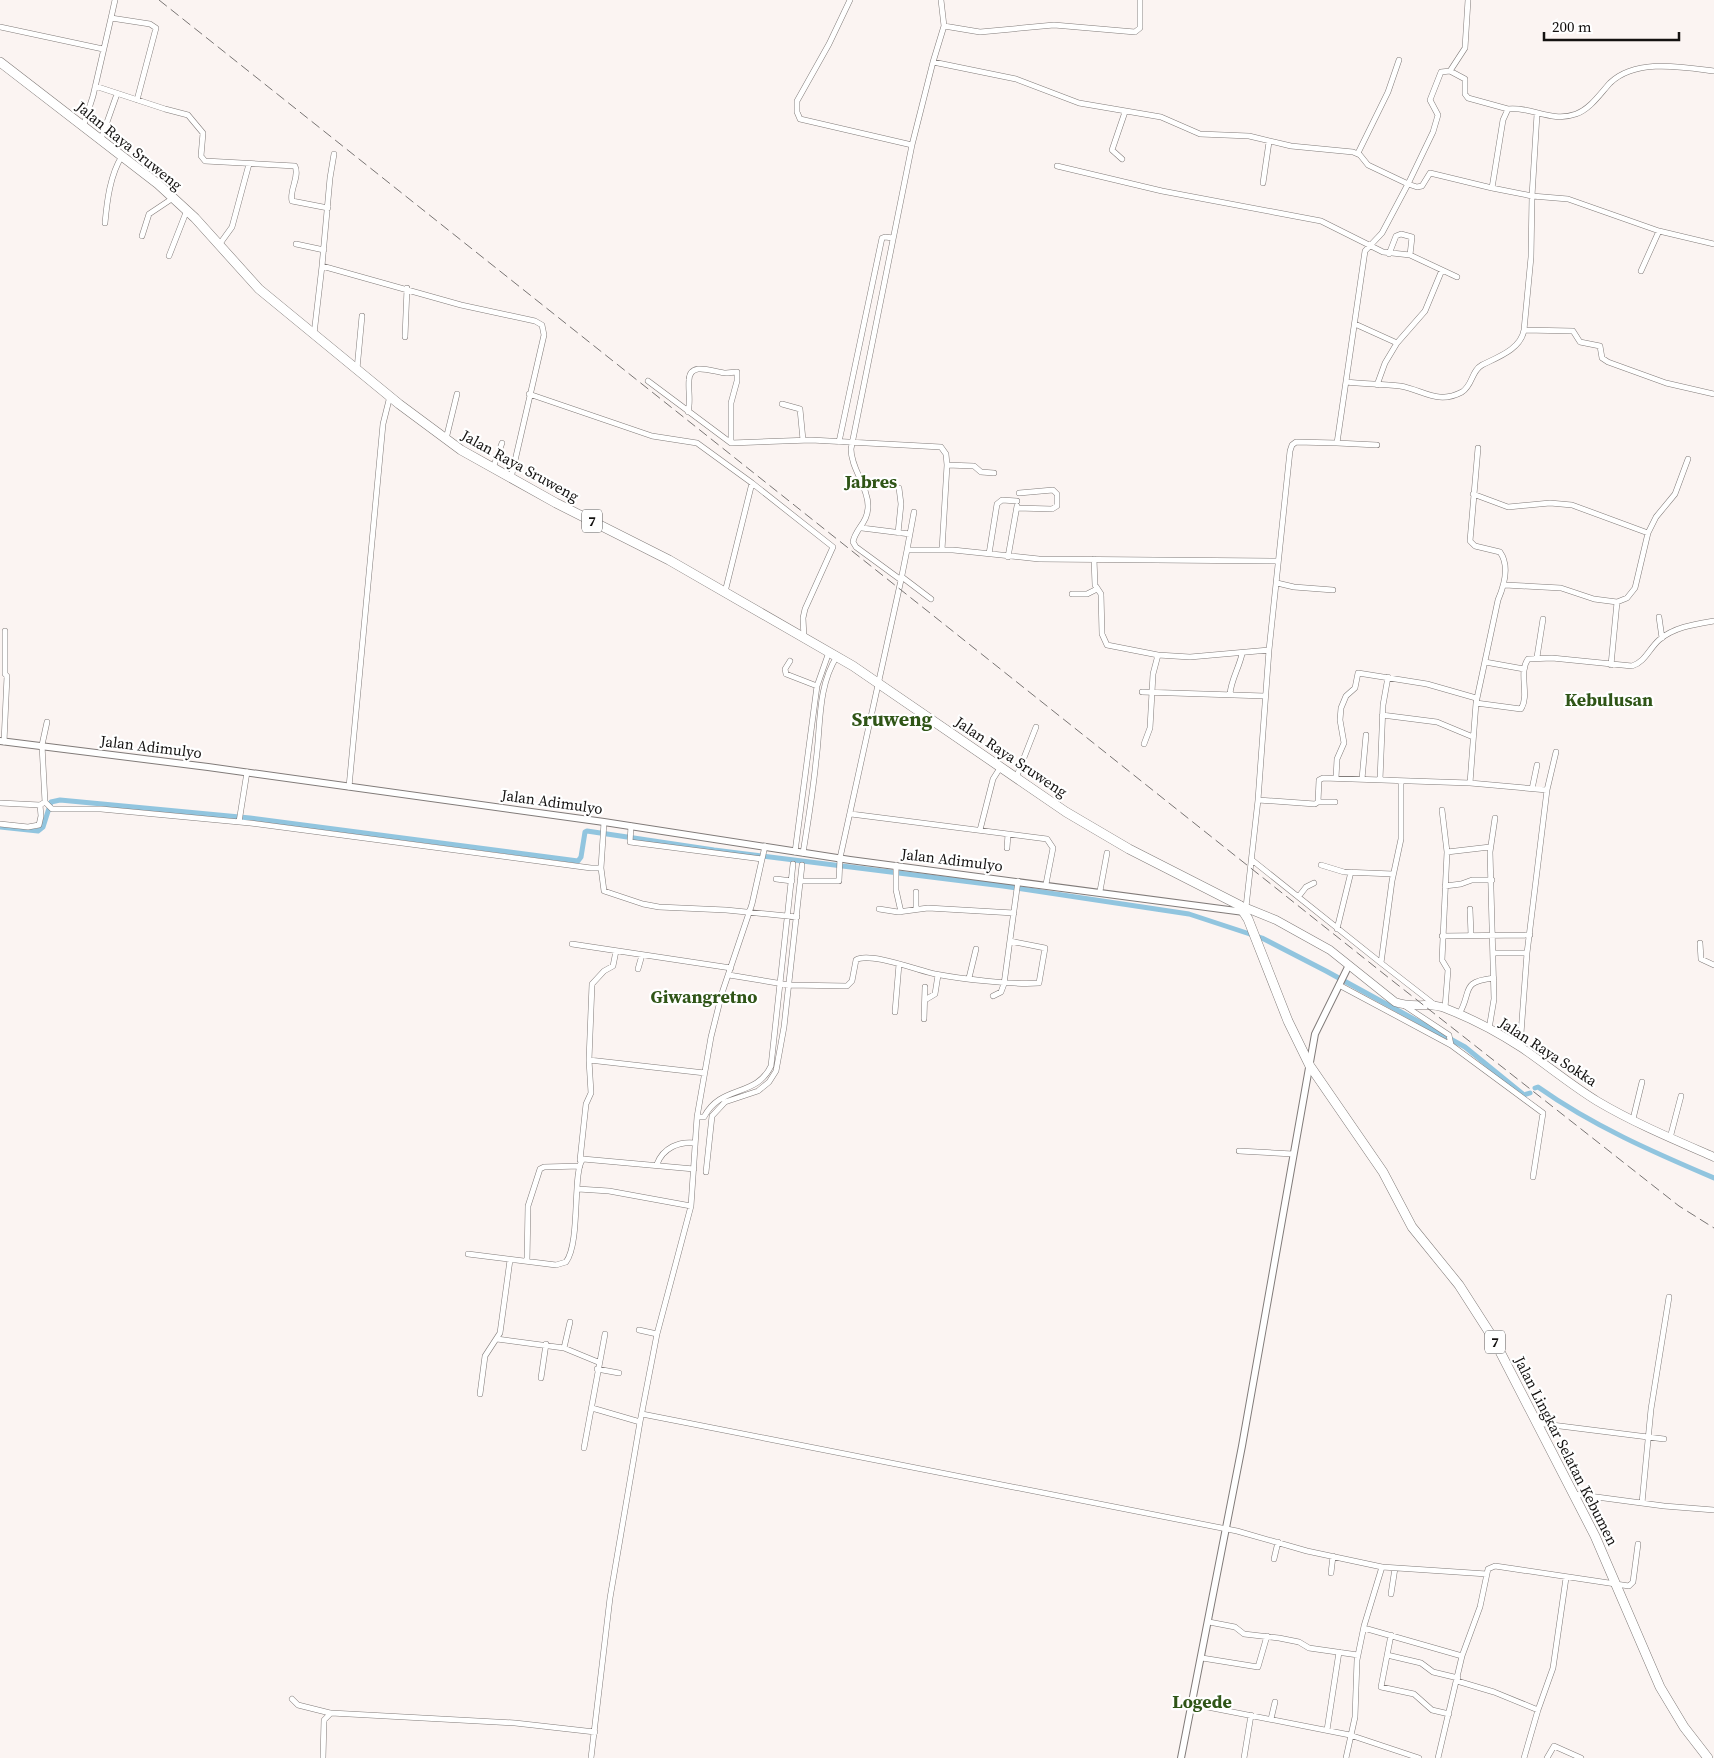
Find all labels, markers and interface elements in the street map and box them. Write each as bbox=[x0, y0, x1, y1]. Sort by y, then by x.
scale bar bbox=[1544, 10, 1679, 42]
text: 200 m bbox=[1552, 16, 1592, 37]
street label: Jalan Raya Sruweng bbox=[71, 96, 187, 195]
street label: Jalan Raya Sruweng bbox=[457, 424, 583, 507]
district label: Jabres bbox=[844, 469, 897, 494]
road number: 7 bbox=[582, 510, 602, 532]
district label: Kebulusan bbox=[1565, 687, 1653, 712]
district label: Sruweng bbox=[852, 705, 933, 733]
street label: Jalan Raya Sruweng bbox=[950, 711, 1072, 802]
street label: Jalan Adimulyo bbox=[98, 730, 203, 763]
street label: Jalan Adimulyo bbox=[499, 784, 604, 819]
street label: Jalan Adimulyo bbox=[899, 843, 1004, 876]
district label: Giwangretno bbox=[651, 984, 757, 1009]
street label: Jalan Raya Sokka bbox=[1494, 1011, 1602, 1091]
road number: 7 bbox=[1485, 1330, 1505, 1354]
street label: Jalan Lingkar Selatan Kebumen bbox=[1509, 1352, 1623, 1549]
district label: Logede bbox=[1172, 1689, 1232, 1714]

